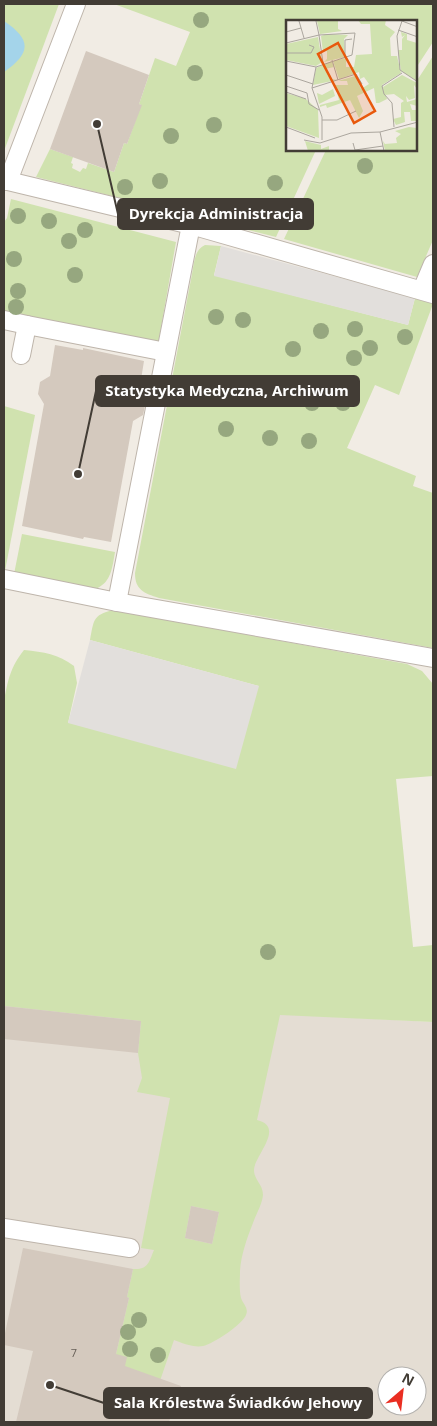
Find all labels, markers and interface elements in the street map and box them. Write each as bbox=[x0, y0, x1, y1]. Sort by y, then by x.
inset map bbox=[286, 20, 417, 151]
callout: Dyrekcja Administracja bbox=[118, 199, 313, 229]
text: Dyrekcja Administracja bbox=[129, 203, 303, 223]
callout: Statystyka Medyczna, Archiwum bbox=[96, 376, 359, 406]
text: Statystyka Medyczna, Archiwum bbox=[105, 380, 349, 400]
house number: 7 bbox=[71, 1345, 77, 1360]
north arrow bbox=[377, 1366, 427, 1416]
text: N bbox=[399, 1368, 418, 1390]
callout: Sala Królestwa Świadków Jehowy bbox=[104, 1388, 372, 1418]
text: Sala Królestwa Świadków Jehowy bbox=[114, 1392, 362, 1412]

